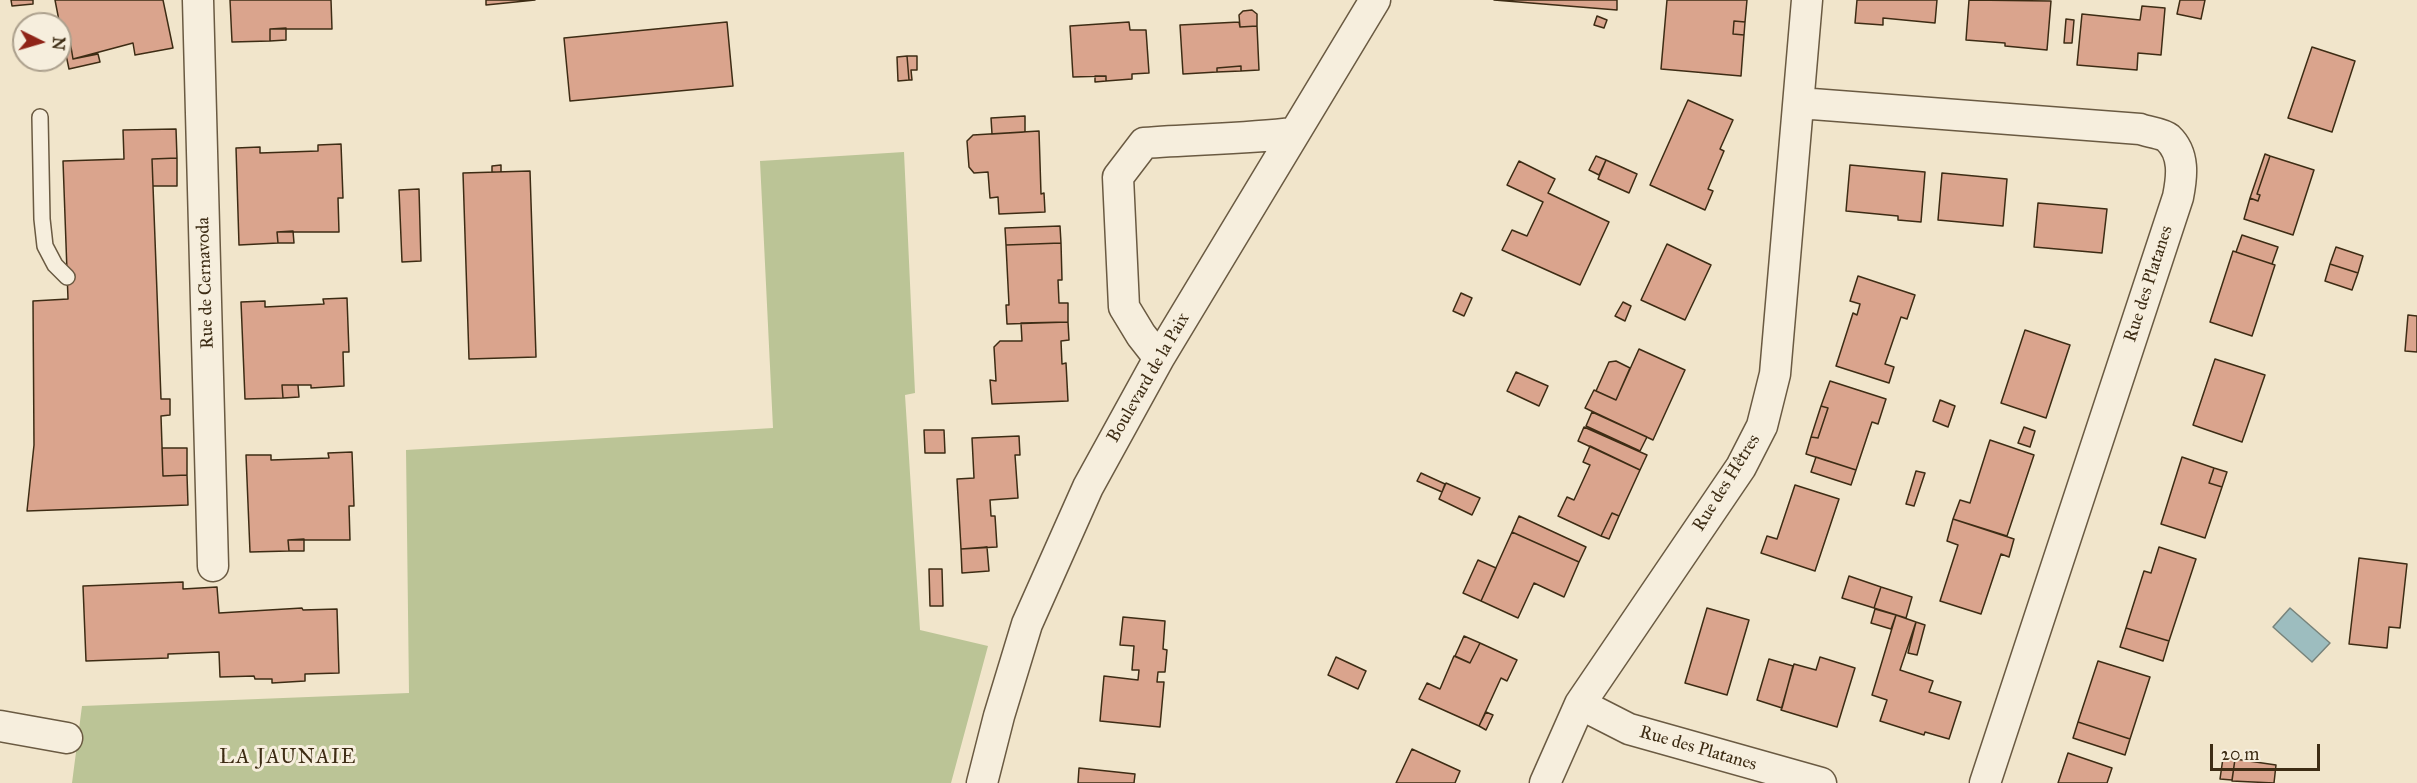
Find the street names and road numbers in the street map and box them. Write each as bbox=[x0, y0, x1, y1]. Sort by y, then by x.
street label: Rue de Cernavoda bbox=[193, 217, 219, 349]
street label: Rue des Platanes bbox=[2120, 223, 2178, 345]
street label: Boulevard de la Paix bbox=[1103, 309, 1195, 447]
street label: Rue des Hêtres bbox=[1689, 430, 1765, 536]
street label: Rue des Platanes bbox=[1637, 722, 1759, 776]

